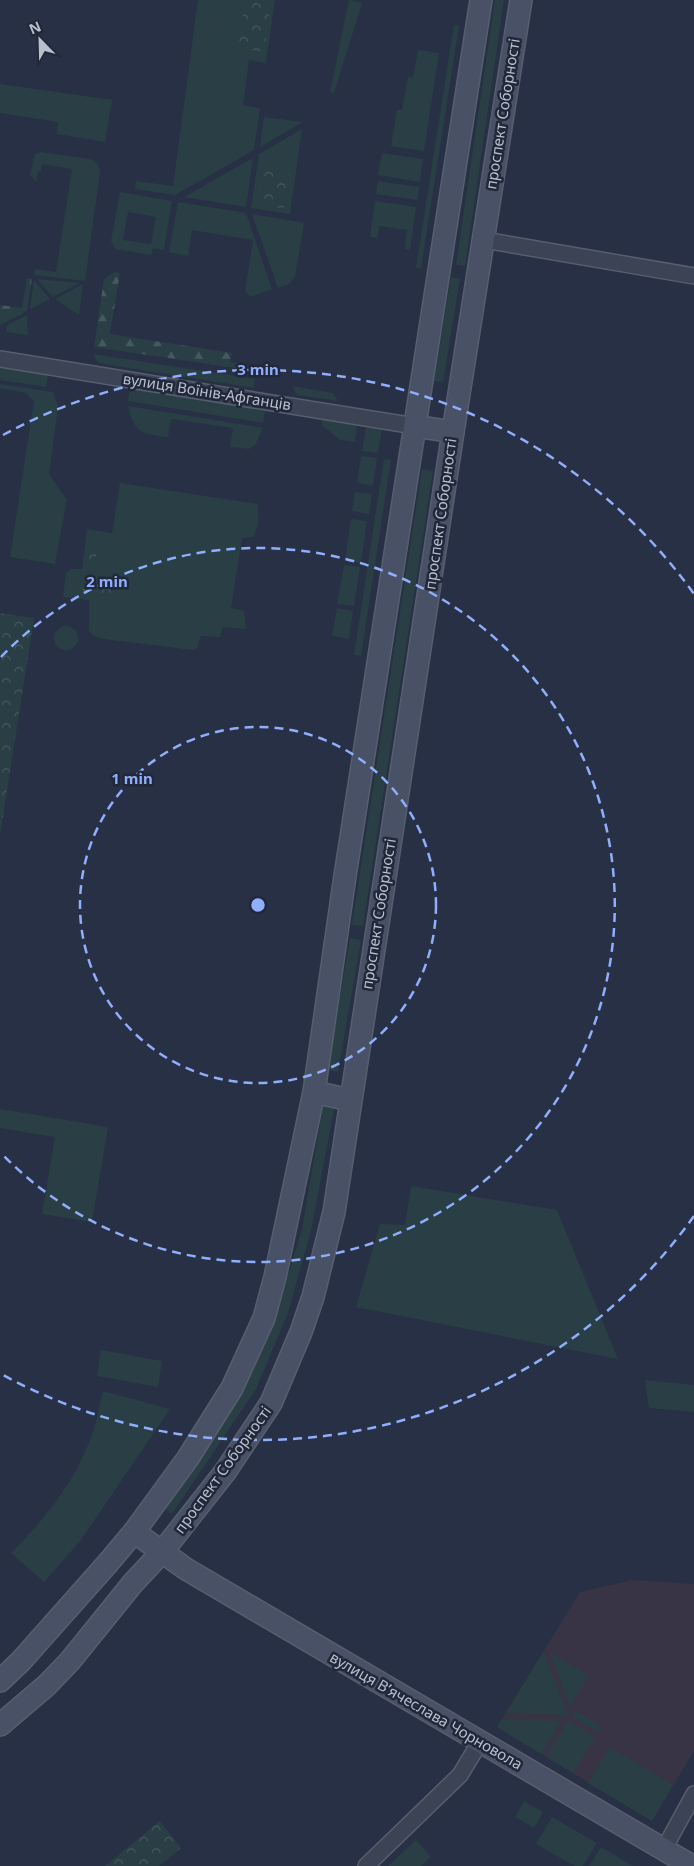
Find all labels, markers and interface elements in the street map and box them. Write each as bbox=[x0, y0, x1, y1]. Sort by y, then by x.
north arrow bbox=[15, 15, 65, 65]
text: N bbox=[26, 17, 44, 39]
street label: проспект Соборності bbox=[480, 37, 524, 191]
text: 3 min bbox=[237, 359, 279, 379]
street label: вулиця Воїнів-Афганців bbox=[122, 368, 293, 414]
street label: проспект Соборності bbox=[419, 437, 461, 591]
text: 2 min bbox=[86, 571, 128, 591]
text: 1 min bbox=[111, 768, 153, 788]
street label: проспект Соборності bbox=[356, 837, 400, 991]
centre of rings bbox=[249, 896, 267, 914]
street label: проспект Соборності bbox=[169, 1402, 275, 1537]
street label: вулиця Вʼячеслава Чорновола bbox=[327, 1647, 526, 1774]

